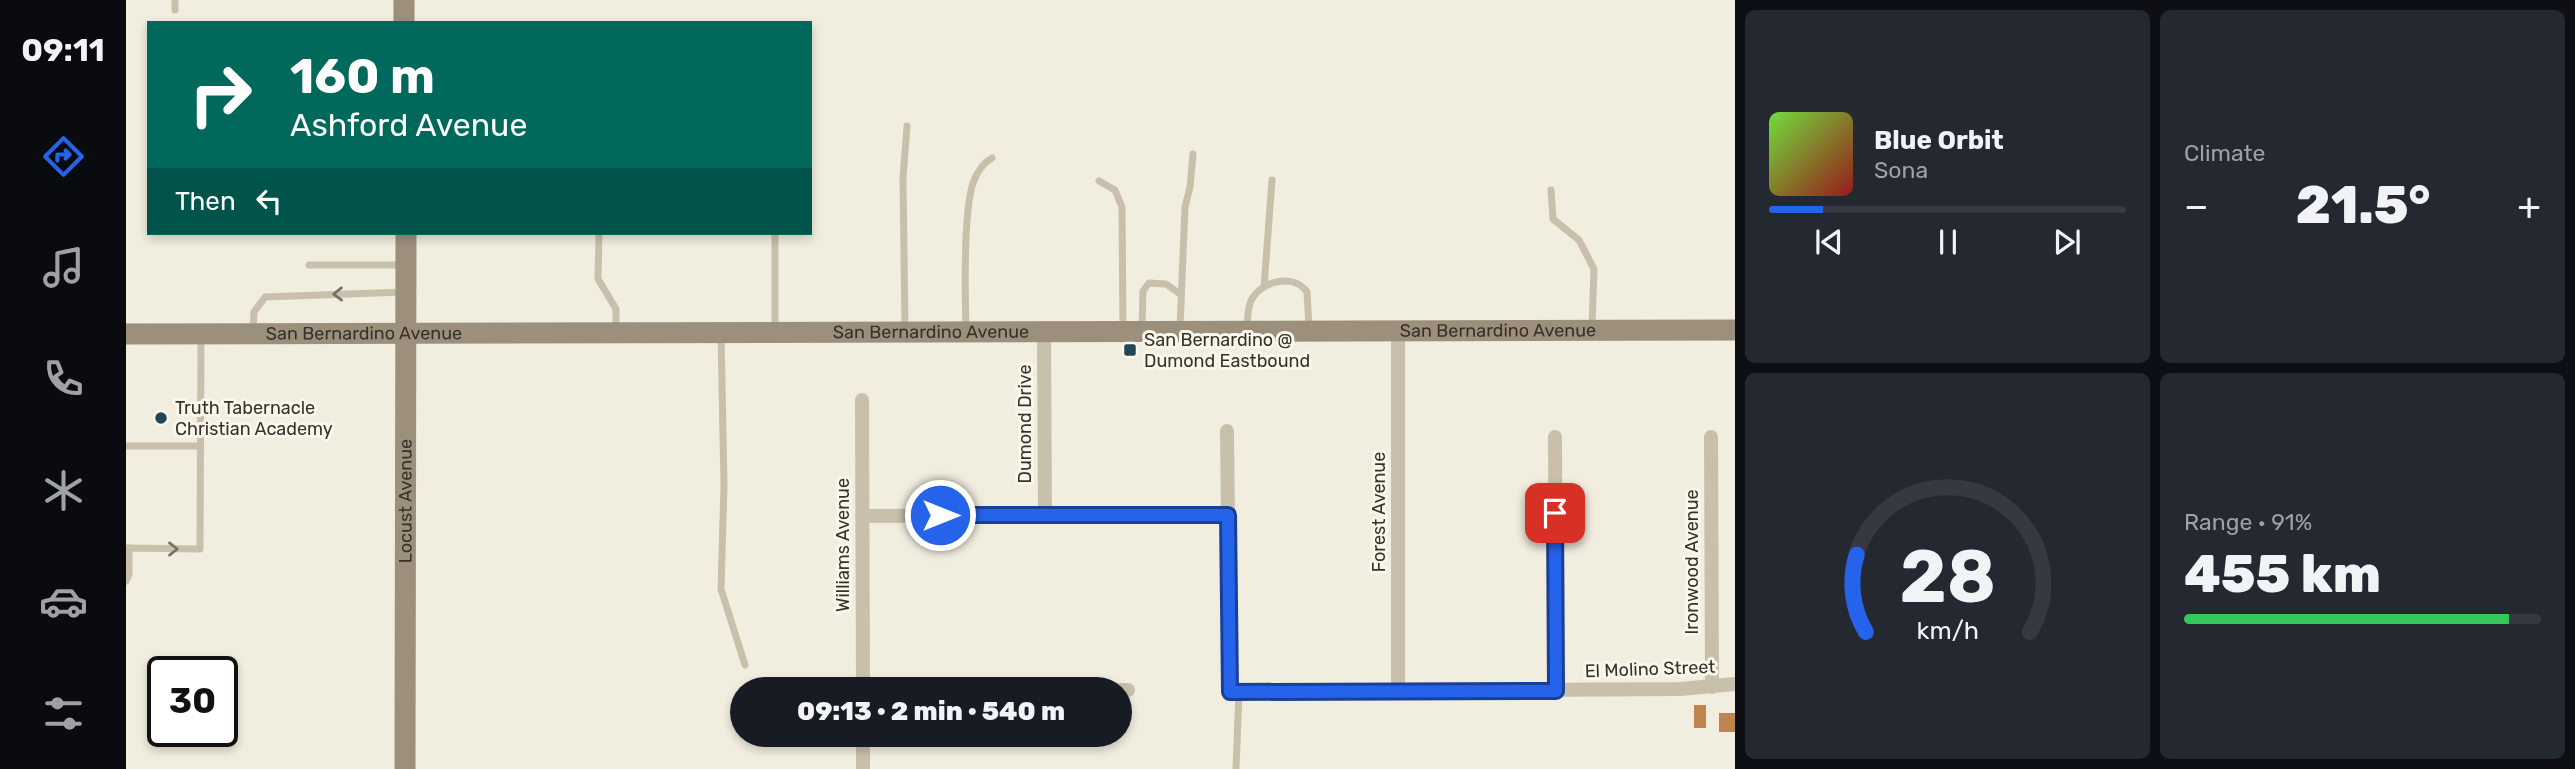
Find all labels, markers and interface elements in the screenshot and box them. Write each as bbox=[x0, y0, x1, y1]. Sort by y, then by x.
text: 09:11 bbox=[21, 31, 105, 69]
text: 160 m bbox=[290, 47, 435, 105]
icon: right bbox=[175, 49, 266, 140]
text: Ashford Avenue bbox=[290, 106, 527, 144]
text: Blue Orbit bbox=[1874, 125, 2004, 156]
icon: directions bbox=[39, 132, 88, 181]
text: Climate bbox=[2184, 139, 2265, 167]
text: Sona bbox=[1874, 156, 1928, 184]
text: 21.5° bbox=[2296, 174, 2430, 236]
icon: left bbox=[250, 182, 288, 220]
text: − bbox=[2184, 183, 2209, 229]
text: + bbox=[2517, 183, 2541, 229]
text: Then bbox=[175, 186, 236, 217]
icon: previous bbox=[1810, 223, 1848, 261]
icon: pause bbox=[1929, 223, 1967, 261]
icon: next bbox=[2048, 223, 2086, 261]
icon: music bbox=[39, 243, 88, 292]
one-way arrow bbox=[332, 286, 343, 301]
street label: San Bernardino Avenue bbox=[1400, 319, 1596, 342]
street label: San Bernardino Avenue bbox=[833, 321, 1029, 343]
street label: San Bernardino Avenue bbox=[266, 322, 462, 345]
place label: San Bernardino @ Dumond Eastbound bbox=[1144, 329, 1310, 372]
marker: San Bernardino @ Dumond Eastbound bbox=[1122, 342, 1138, 358]
icon: phone bbox=[39, 354, 88, 403]
street label: Dumond Drive bbox=[1014, 365, 1036, 483]
place label: Truth Tabernacle Christian Academy bbox=[175, 397, 333, 440]
marker: Truth Tabernacle Christian Academy bbox=[153, 410, 169, 426]
street label: Locust Avenue bbox=[394, 439, 417, 563]
street label: Forest Avenue bbox=[1368, 452, 1390, 572]
icon: climate bbox=[39, 466, 88, 515]
street label: Williams Avenue bbox=[832, 478, 854, 612]
position arrow bbox=[903, 478, 977, 552]
pin bbox=[1525, 483, 1585, 543]
street label: Ironwood Avenue bbox=[1681, 489, 1703, 635]
icon: arrive bbox=[1536, 494, 1574, 532]
text: Range · 91% bbox=[2184, 508, 2312, 536]
text: 28 bbox=[1899, 534, 1996, 620]
one-way arrow bbox=[168, 541, 179, 557]
text: 455 km bbox=[2184, 543, 2381, 605]
icon: car bbox=[39, 577, 88, 626]
text: km/h bbox=[1916, 616, 1979, 645]
speed limit sign: 30 bbox=[147, 656, 238, 747]
street label: El Molino Street bbox=[1584, 656, 1716, 682]
icon: filters bbox=[39, 689, 88, 738]
text: 09:13 · 2 min · 540 m bbox=[797, 696, 1065, 727]

